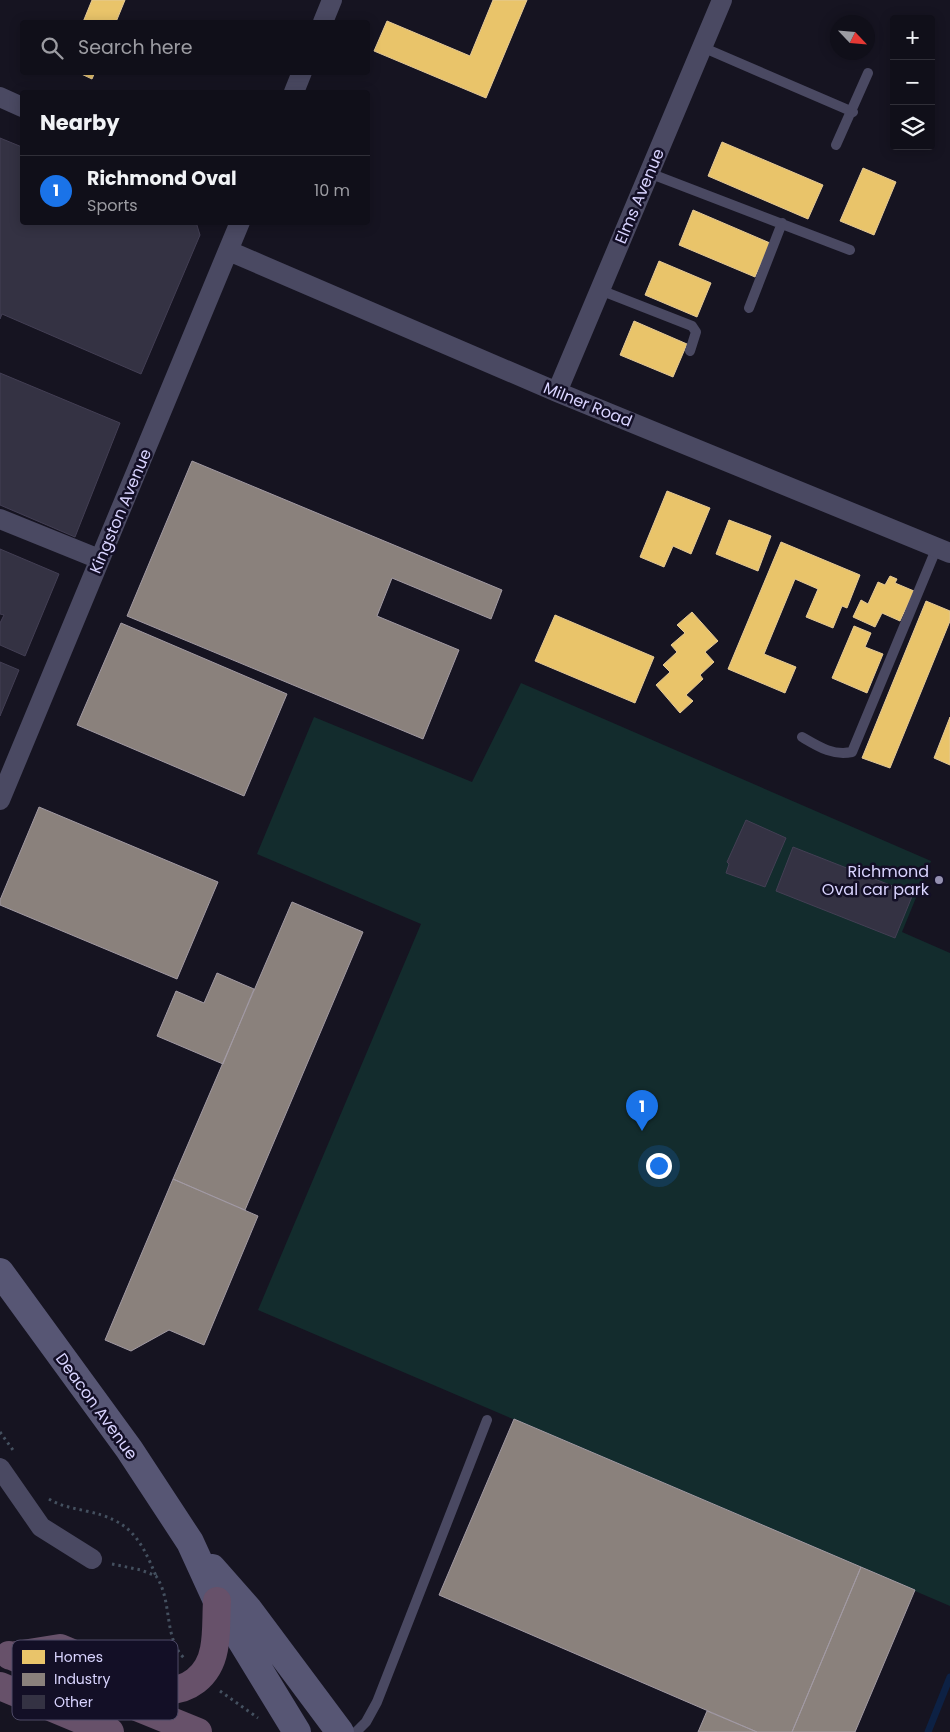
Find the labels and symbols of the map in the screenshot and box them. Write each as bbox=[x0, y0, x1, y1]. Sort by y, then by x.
north arrow bbox=[830, 15, 875, 60]
street label: Elms Avenue bbox=[609, 145, 670, 247]
street label: Milner Road bbox=[540, 376, 636, 433]
street label: Kingston Avenue bbox=[84, 445, 157, 577]
place label: Richmond Oval car park bbox=[822, 860, 930, 901]
marker: Richmond Oval car park bbox=[933, 874, 945, 886]
pin: 1 bbox=[626, 1090, 658, 1131]
your location bbox=[646, 1153, 672, 1179]
street label: Deacon Avenue bbox=[50, 1348, 143, 1464]
legend bbox=[12, 1640, 178, 1720]
text: Homes bbox=[54, 1647, 103, 1667]
text: Industry bbox=[54, 1669, 110, 1689]
text: Other bbox=[54, 1692, 93, 1712]

